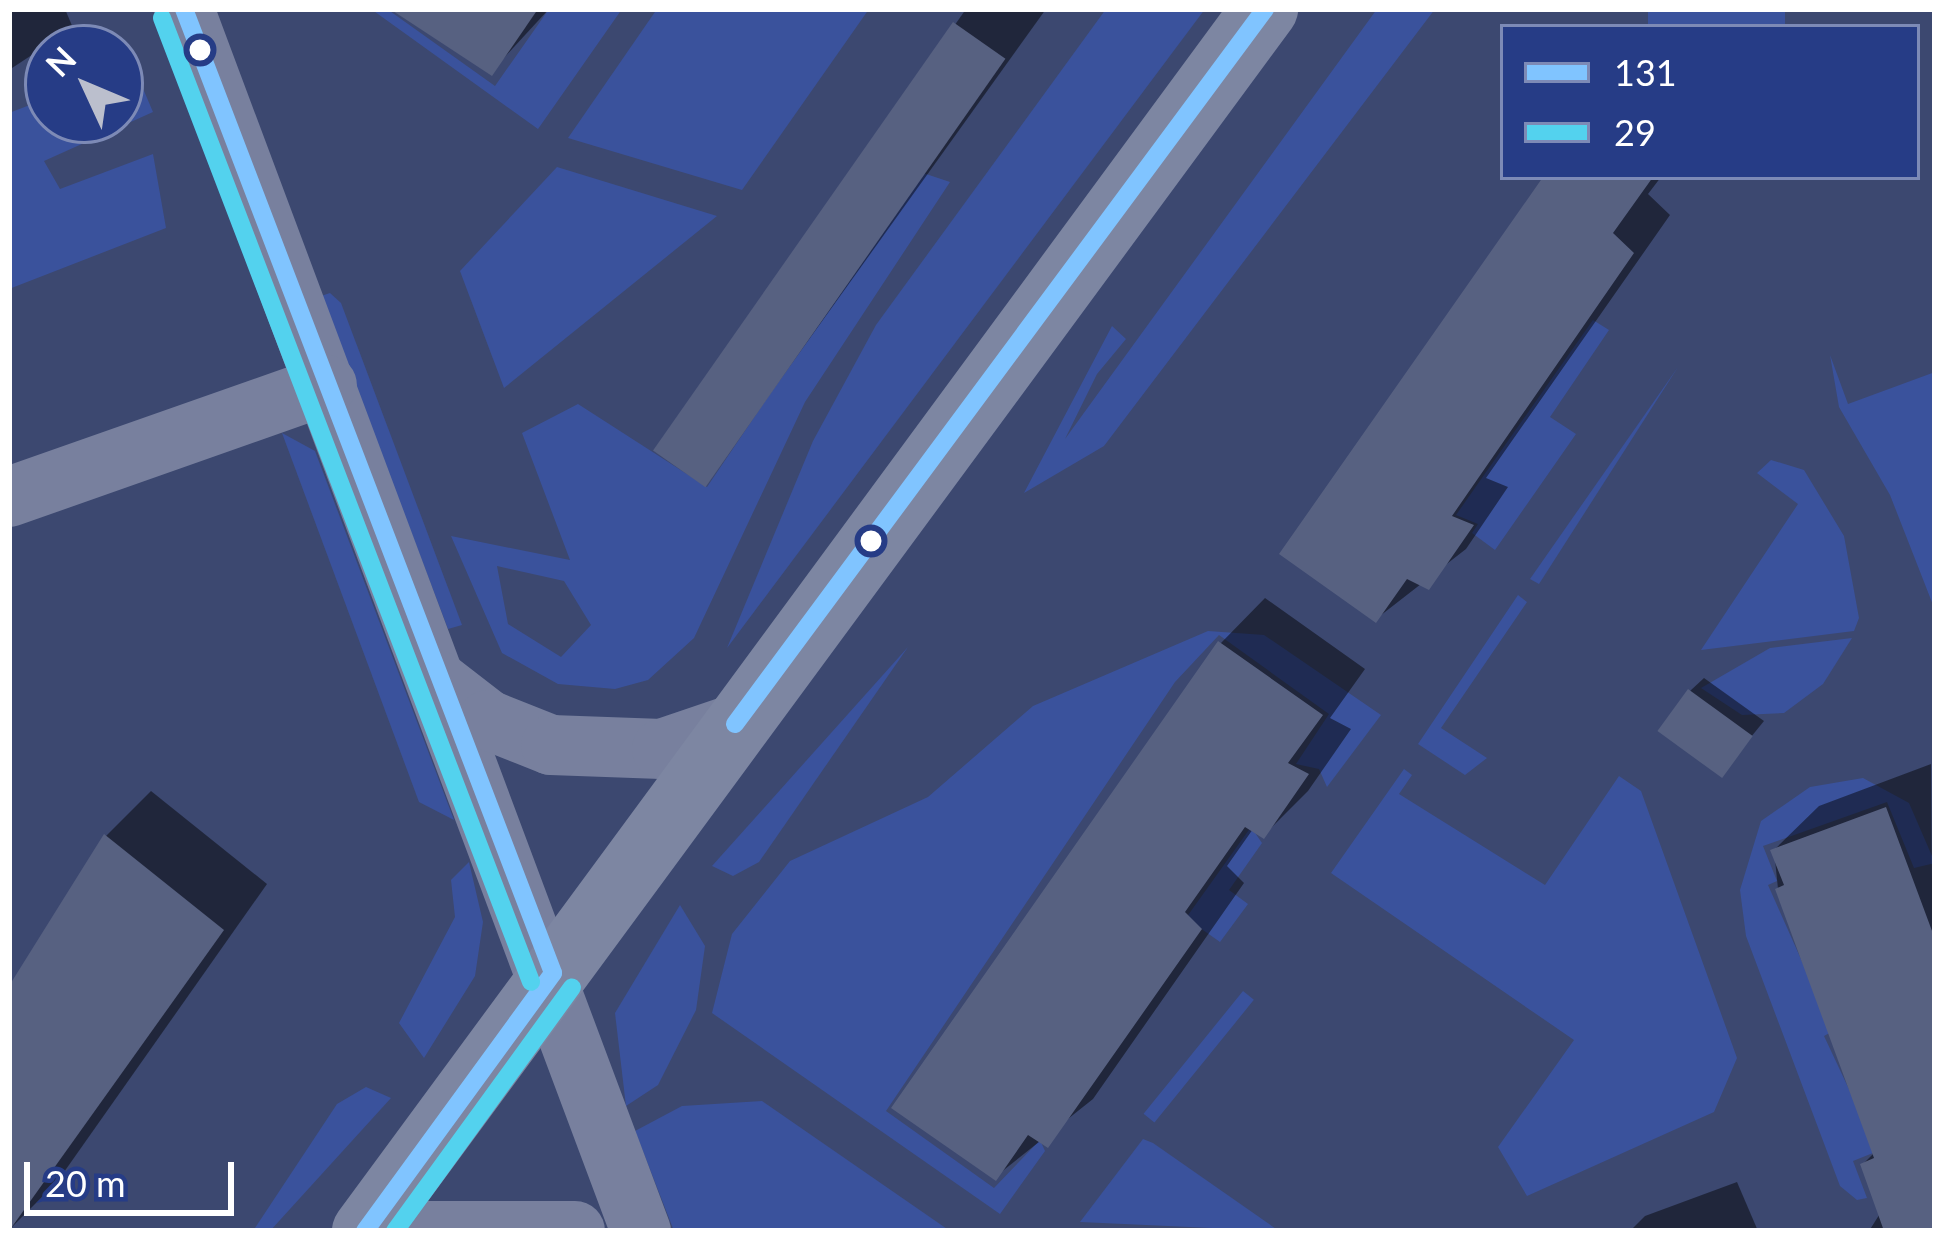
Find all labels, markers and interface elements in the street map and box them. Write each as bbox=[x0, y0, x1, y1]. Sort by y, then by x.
north arrow bbox=[24, 24, 144, 144]
legend bbox=[1500, 24, 1920, 180]
text: N bbox=[37, 38, 83, 84]
unlabelled marker bbox=[189, 39, 211, 61]
text: 131 bbox=[1614, 50, 1677, 94]
text: 29 bbox=[1614, 110, 1656, 154]
unlabelled marker bbox=[860, 530, 882, 552]
scale bar bbox=[30, 1138, 240, 1212]
text: 20 m bbox=[45, 1161, 126, 1205]

